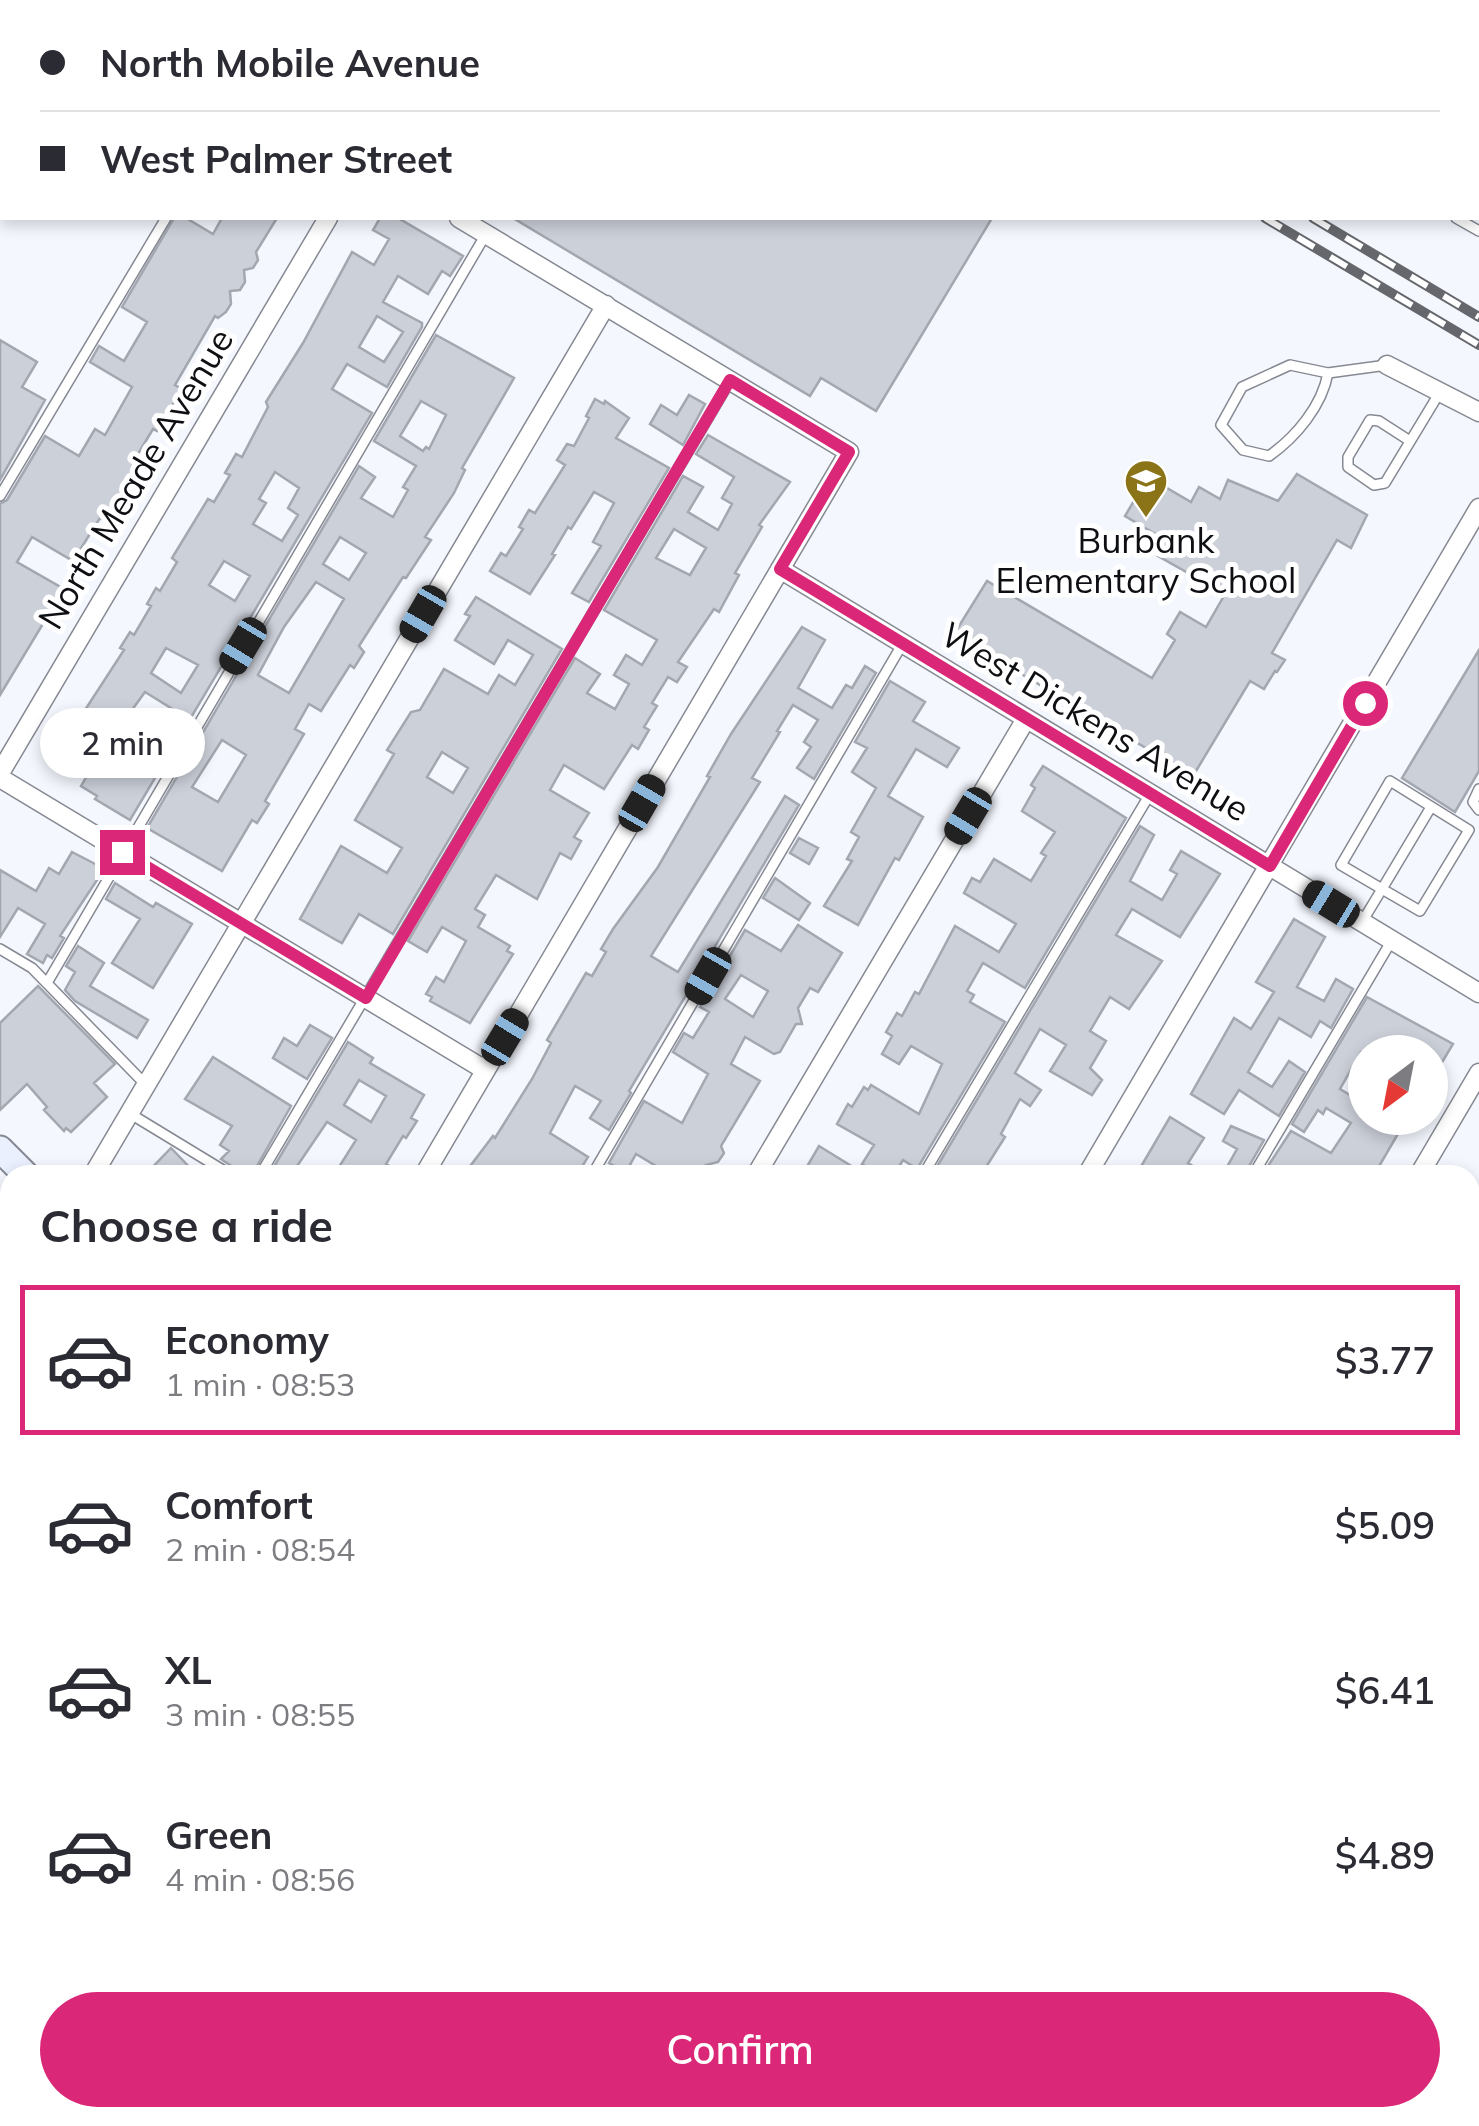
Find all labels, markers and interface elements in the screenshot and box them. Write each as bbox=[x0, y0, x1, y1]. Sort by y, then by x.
text: North Mobile Avenue bbox=[100, 39, 480, 87]
text: West Palmer Street bbox=[100, 135, 452, 183]
street label: North Meade Avenue bbox=[28, 320, 242, 637]
school or university icon: Burbank Elementary School bbox=[1123, 458, 1169, 519]
place label: Burbank Elementary School bbox=[996, 518, 1296, 602]
car bbox=[395, 581, 451, 647]
street label: West Dickens Avenue bbox=[933, 612, 1258, 831]
car bbox=[215, 613, 271, 679]
route start bbox=[1343, 681, 1388, 726]
callout: 2 min bbox=[39, 707, 204, 777]
text: 2 min bbox=[81, 723, 164, 763]
car bbox=[614, 770, 670, 836]
car bbox=[940, 783, 996, 849]
route end bbox=[100, 830, 145, 875]
car bbox=[1298, 876, 1364, 932]
car bbox=[680, 943, 736, 1009]
car bbox=[477, 1004, 533, 1070]
north arrow bbox=[1348, 1035, 1448, 1135]
map controls bbox=[1348, 1035, 1448, 1135]
text: Choose a ride bbox=[40, 1197, 333, 1253]
icon: car bbox=[45, 1315, 135, 1405]
text: Economy bbox=[165, 1316, 329, 1364]
text: $3.77 bbox=[1335, 1336, 1435, 1384]
text: 1 min · 08:53 bbox=[165, 1364, 355, 1404]
icon: car bbox=[45, 1480, 135, 1570]
text: Comfort bbox=[165, 1481, 313, 1529]
text: $5.09 bbox=[1335, 1501, 1435, 1549]
text: 2 min · 08:54 bbox=[165, 1529, 355, 1569]
icon: car bbox=[45, 1645, 135, 1735]
text: XL bbox=[165, 1646, 212, 1694]
text: $6.41 bbox=[1335, 1666, 1435, 1714]
text: 3 min · 08:55 bbox=[165, 1694, 355, 1734]
icon: car bbox=[45, 1810, 135, 1900]
text: Green bbox=[165, 1811, 272, 1859]
text: $4.89 bbox=[1335, 1831, 1435, 1879]
text: 4 min · 08:56 bbox=[165, 1859, 355, 1899]
button: Confirm bbox=[40, 1992, 1440, 2107]

